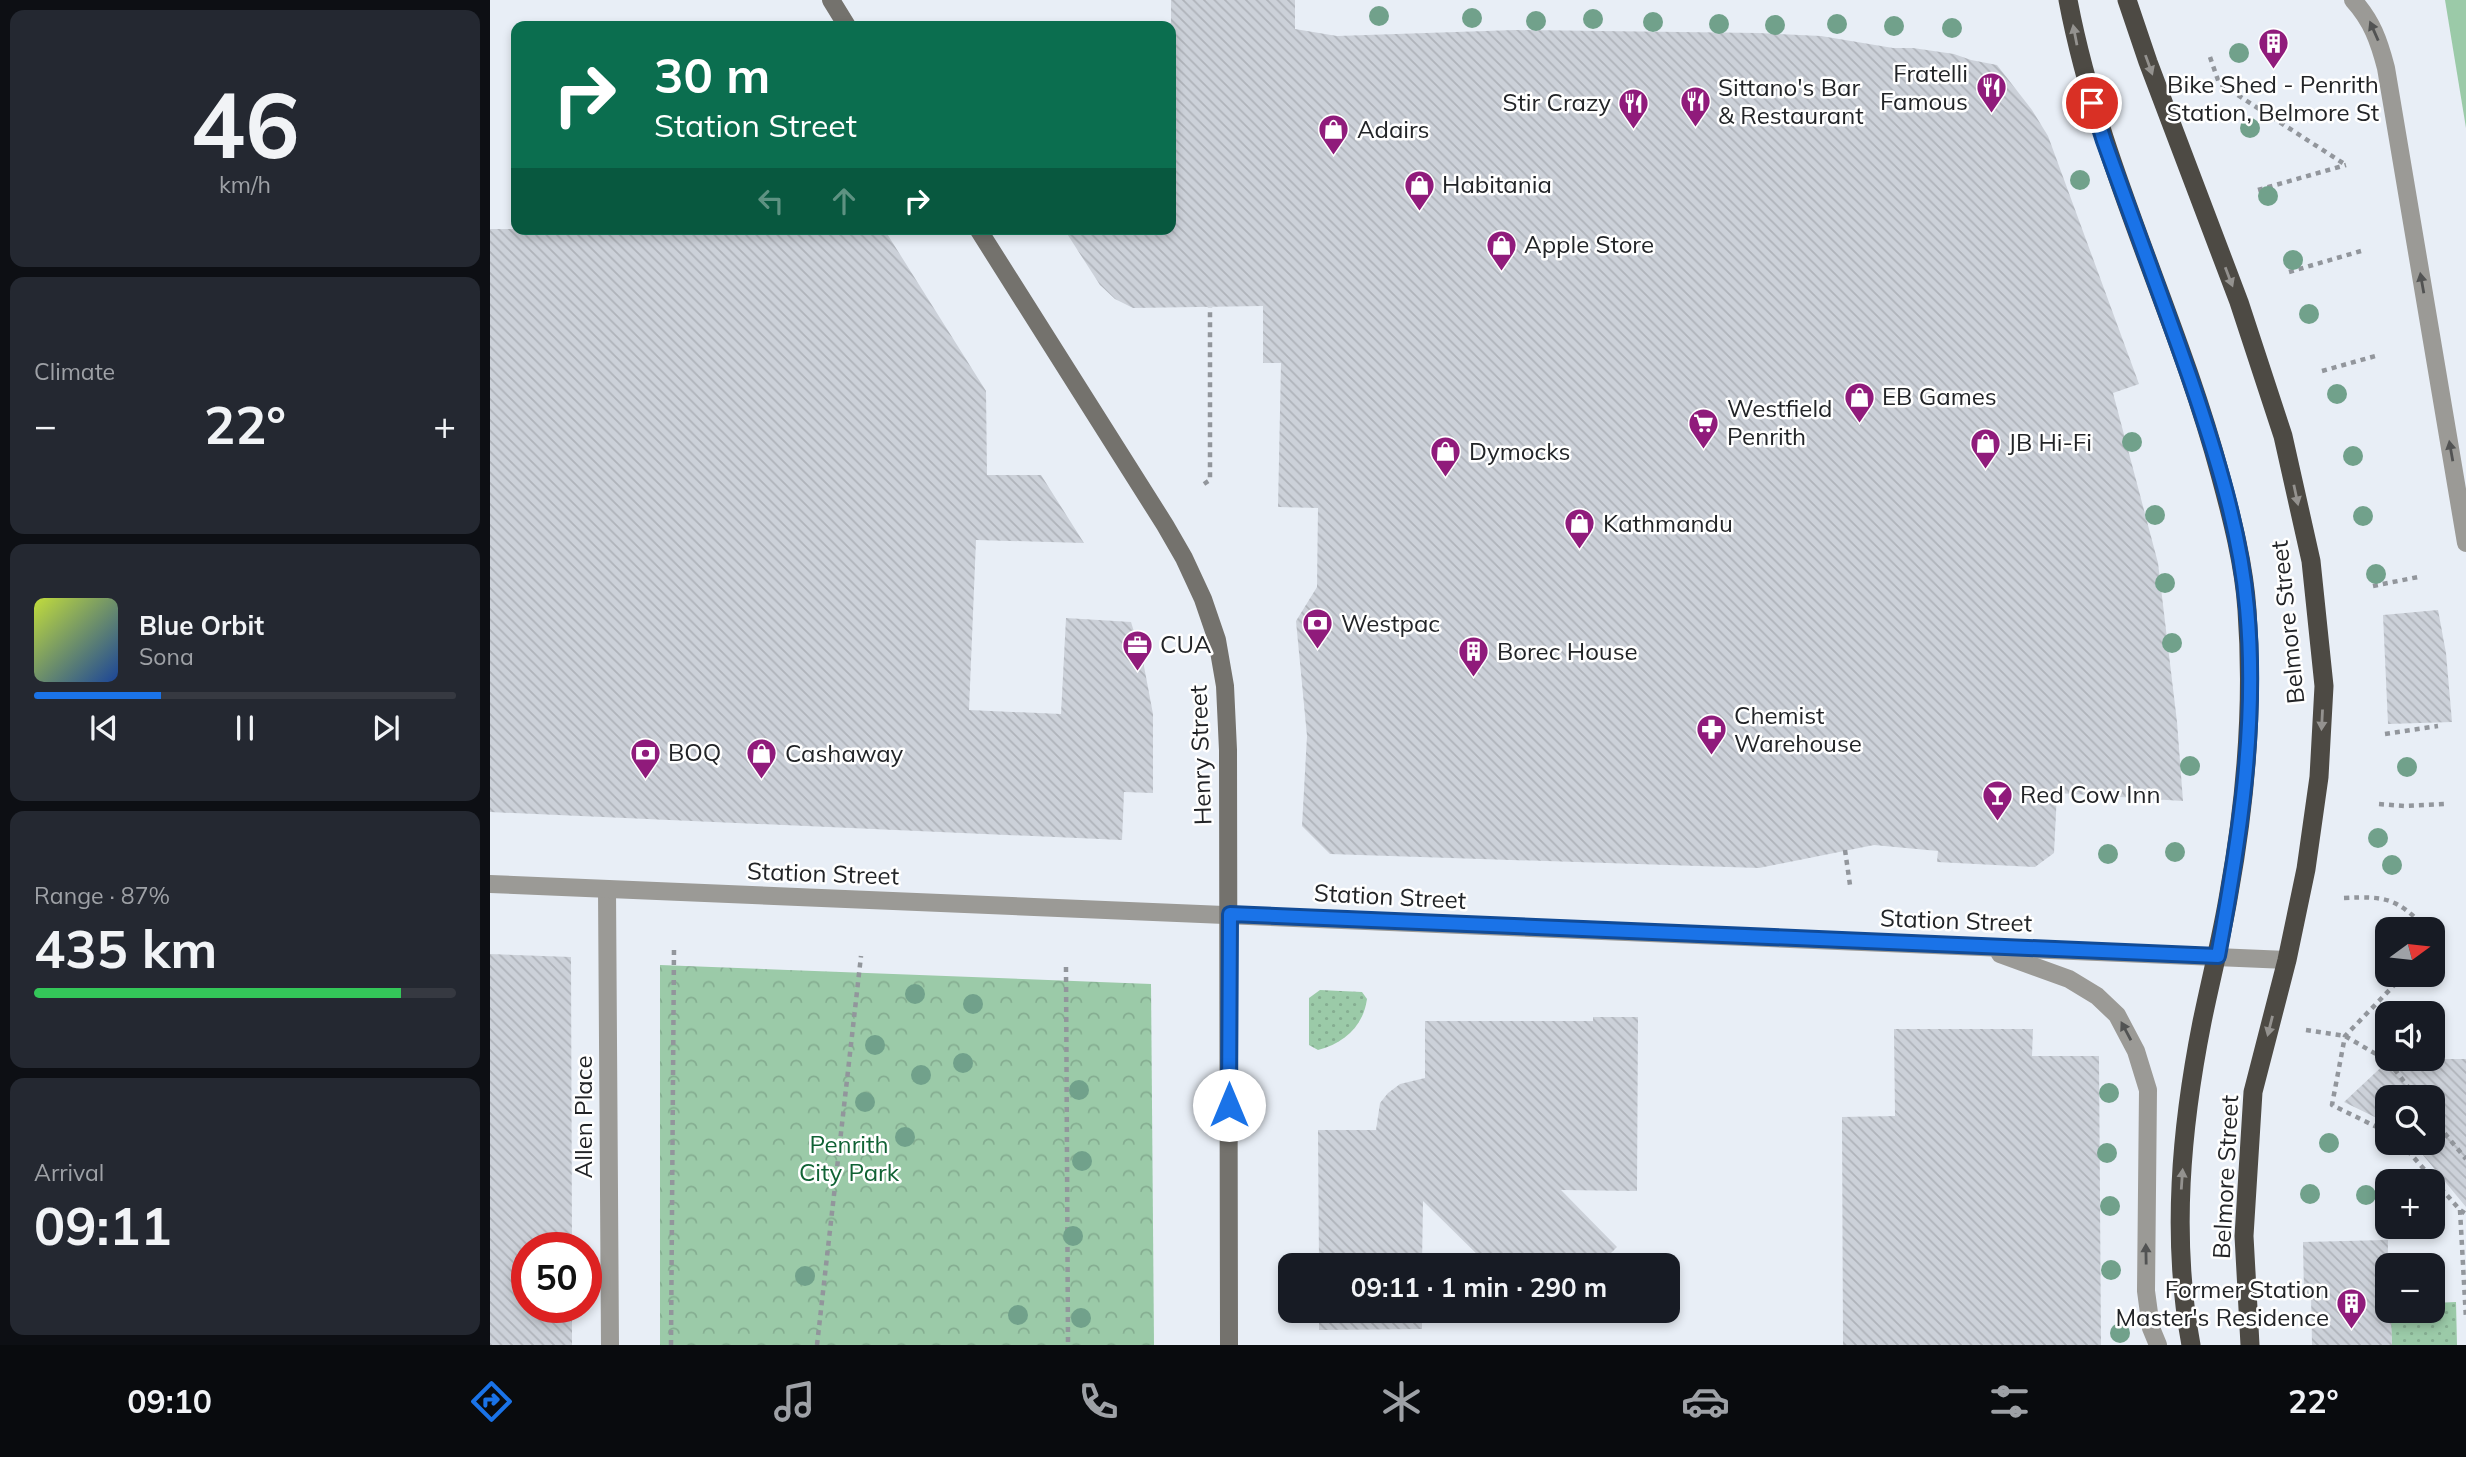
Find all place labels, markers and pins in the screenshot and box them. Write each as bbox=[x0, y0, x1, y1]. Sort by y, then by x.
building icon: Bike Shed - Penrith Station, Belmore St bbox=[2256, 26, 2290, 70]
place label: Fratelli Famous bbox=[1880, 58, 1968, 116]
place label: Bike Shed - Penrith Station, Belmore St bbox=[2167, 69, 2379, 127]
restaurant icon: Fratelli Famous bbox=[1974, 71, 2008, 115]
place label: Sittano's Bar & Restaurant bbox=[1718, 72, 1864, 130]
pin bbox=[2062, 73, 2122, 133]
restaurant icon: Sittano's Bar & Restaurant bbox=[1678, 85, 1712, 129]
restaurant icon: Stir Crazy bbox=[1617, 86, 1651, 130]
place label: Stir Crazy bbox=[1503, 87, 1611, 117]
shop icon: Adairs bbox=[1317, 113, 1351, 157]
place label: Adairs bbox=[1357, 114, 1430, 144]
shop icon: Habitania bbox=[1402, 168, 1436, 212]
place label: Habitania bbox=[1442, 169, 1552, 199]
shop icon: Apple Store bbox=[1484, 228, 1518, 272]
place label: Apple Store bbox=[1524, 229, 1654, 259]
shop icon: EB Games bbox=[1842, 380, 1876, 424]
place label: EB Games bbox=[1882, 381, 1997, 411]
place label: Westfield Penrith bbox=[1727, 393, 1833, 451]
supermarket icon: Westfield Penrith bbox=[1687, 406, 1721, 450]
shop icon: JB Hi-Fi bbox=[1968, 426, 2002, 470]
place label: JB Hi-Fi bbox=[2008, 427, 2092, 457]
shop icon: Dymocks bbox=[1429, 435, 1463, 479]
place label: Dymocks bbox=[1469, 436, 1570, 466]
shop icon: Kathmandu bbox=[1563, 507, 1597, 551]
place label: Kathmandu bbox=[1603, 508, 1733, 538]
bank icon: Westpac bbox=[1301, 607, 1335, 651]
place label: Westpac bbox=[1341, 608, 1440, 638]
office icon: CUA bbox=[1120, 628, 1154, 672]
place label: CUA bbox=[1160, 629, 1212, 659]
building icon: Borec House bbox=[1457, 635, 1491, 679]
place label: Borec House bbox=[1497, 636, 1638, 666]
place label: Chemist Warehouse bbox=[1734, 700, 1862, 758]
pharmacy icon: Chemist Warehouse bbox=[1694, 713, 1728, 757]
bank icon: BOQ bbox=[628, 736, 662, 780]
place label: BOQ bbox=[668, 737, 721, 767]
shop icon: Cashaway bbox=[745, 737, 779, 781]
place label: Cashaway bbox=[785, 738, 904, 768]
bar icon: Red Cow Inn bbox=[1980, 778, 2014, 822]
place label: Red Cow Inn bbox=[2020, 779, 2161, 809]
place label: Former Station Master's Residence bbox=[2115, 1274, 2329, 1332]
building icon: Former Station Master's Residence bbox=[2335, 1287, 2369, 1331]

